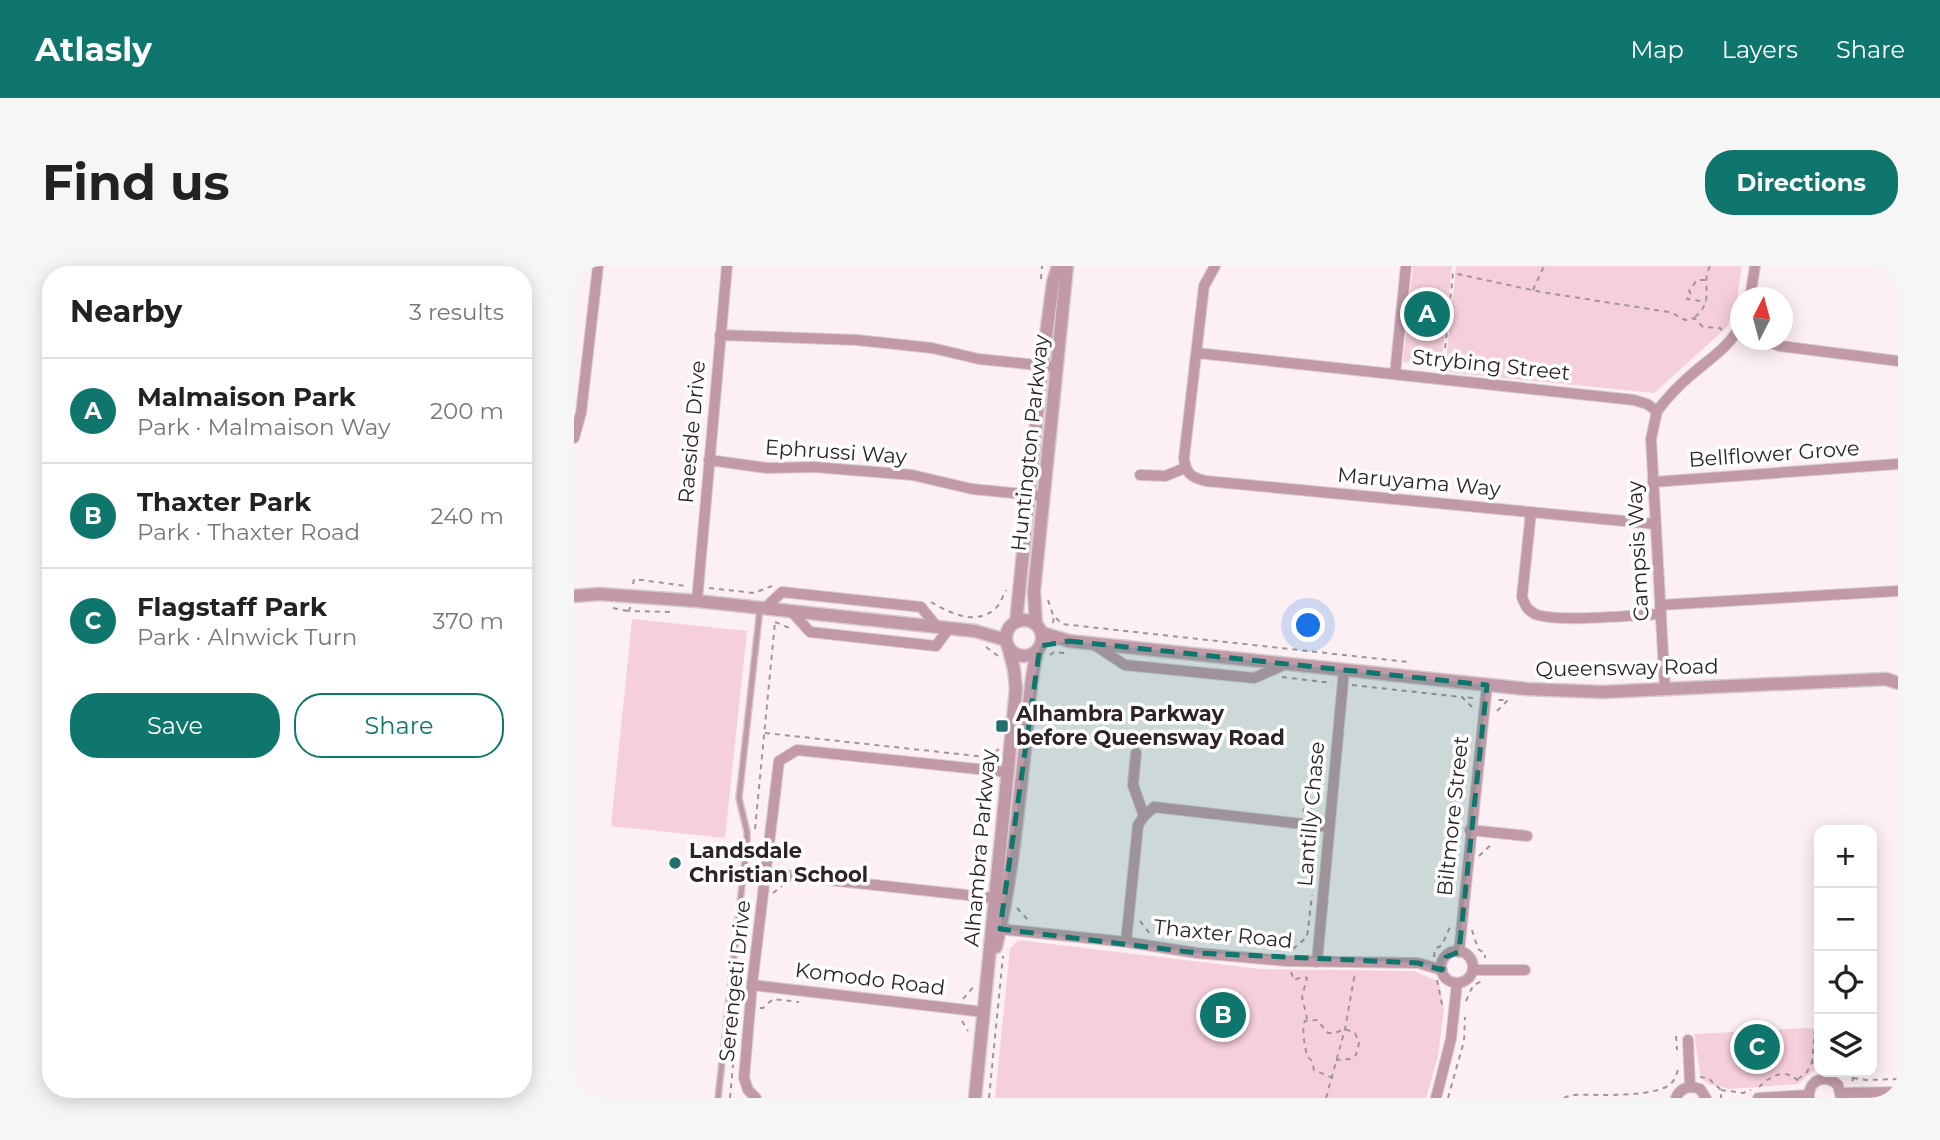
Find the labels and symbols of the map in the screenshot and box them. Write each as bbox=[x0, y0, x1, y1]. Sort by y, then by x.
north arrow bbox=[1730, 287, 1793, 350]
pin: A bbox=[1404, 288, 1450, 340]
street label: Huntington Parkway bbox=[1006, 333, 1053, 553]
street label: Strybing Street bbox=[1411, 344, 1571, 385]
street label: Raeside Drive bbox=[673, 359, 710, 505]
street label: Ephrussi Way bbox=[764, 434, 908, 469]
street label: Bellflower Grove bbox=[1688, 435, 1860, 472]
street label: Maruyama Way bbox=[1336, 462, 1502, 501]
street label: Campsis Way bbox=[1621, 479, 1654, 622]
your location bbox=[1291, 608, 1325, 642]
street label: Queensway Road bbox=[1535, 653, 1719, 682]
place label: Alhambra Parkway before Queensway Road bbox=[1015, 701, 1285, 750]
marker: Alhambra Parkway before Queensway Road bbox=[994, 718, 1010, 734]
street label: Biltmore Street bbox=[1432, 735, 1473, 897]
street label: Lantilly Chase bbox=[1292, 740, 1329, 888]
street label: Alhambra Parkway bbox=[958, 748, 1001, 948]
place label: Landsdale Christian School bbox=[689, 838, 868, 887]
marker: Landsdale Christian School bbox=[667, 855, 683, 871]
street label: Serengeti Drive bbox=[714, 899, 755, 1063]
street label: Thaxter Road bbox=[1152, 914, 1294, 953]
street label: Komodo Road bbox=[794, 957, 946, 1000]
pin: B bbox=[1200, 989, 1246, 1041]
pin: C bbox=[1734, 1021, 1780, 1073]

